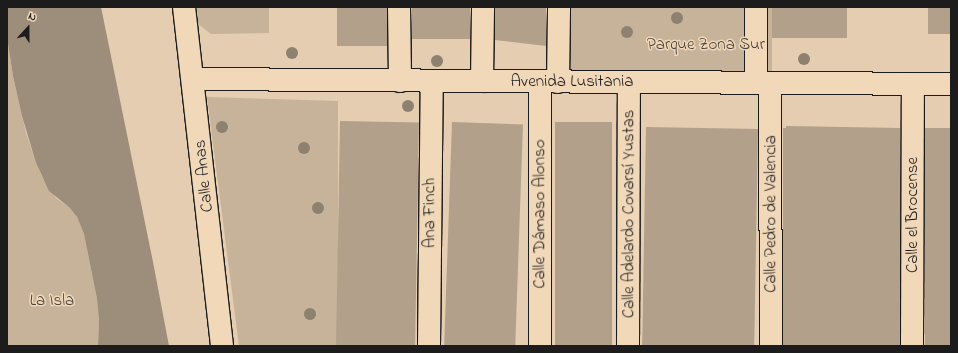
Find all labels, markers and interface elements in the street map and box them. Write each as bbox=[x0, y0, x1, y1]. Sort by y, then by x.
north arrow bbox=[8, 8, 48, 48]
text: N bbox=[26, 8, 39, 26]
park label: Parque Zona Sur bbox=[647, 35, 765, 55]
street label: Avenida Lusitania bbox=[511, 72, 633, 92]
street label: Calle Adelardo Covarsí Yustas bbox=[619, 110, 639, 318]
street label: Calle Pedro de Valencia bbox=[761, 135, 781, 293]
street label: Calle Anas bbox=[190, 139, 218, 213]
street label: Calle Dámaso Alonso bbox=[530, 139, 550, 289]
street label: Calle el Brocense bbox=[903, 157, 923, 273]
street label: Ana Finch bbox=[420, 178, 440, 248]
park label: La Isla bbox=[30, 291, 74, 311]

